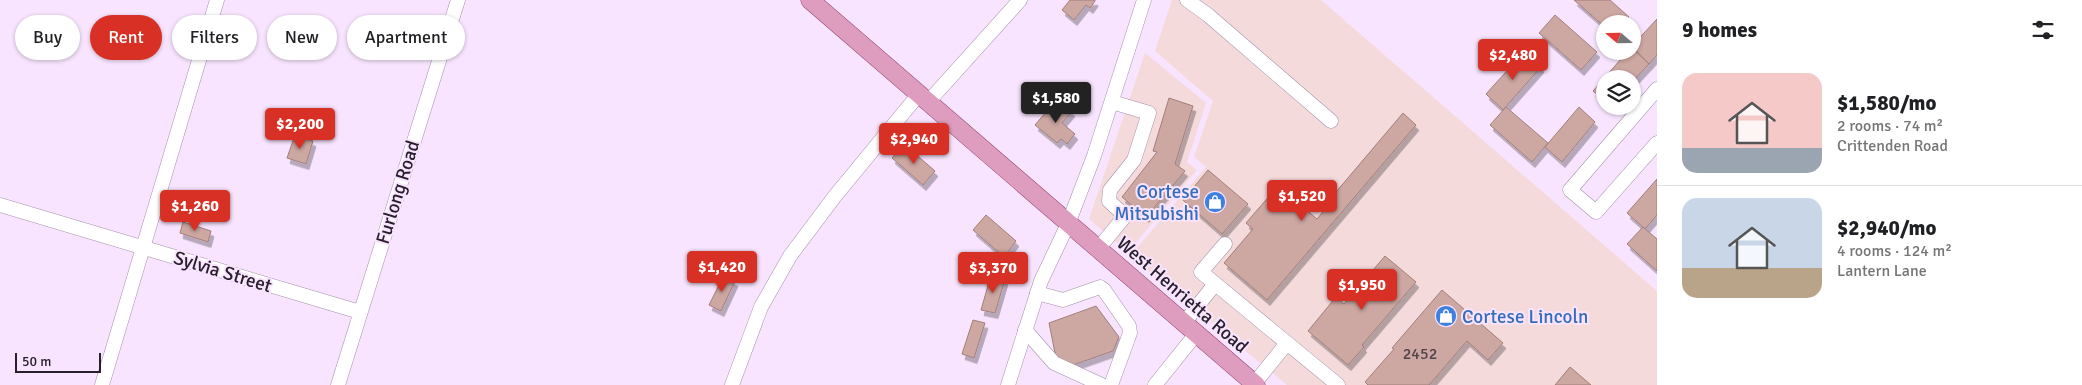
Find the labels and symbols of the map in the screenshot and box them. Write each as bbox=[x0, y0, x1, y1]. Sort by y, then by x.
north arrow bbox=[1596, 15, 1641, 60]
pin: $2,480 bbox=[1472, 38, 1554, 81]
pin: $1,580 bbox=[1015, 82, 1097, 124]
pin: $2,200 bbox=[259, 108, 341, 150]
pin: $2,940 bbox=[873, 122, 955, 165]
street label: Furlong Road bbox=[371, 137, 425, 247]
place label: Cortese Mitsubishi bbox=[1114, 180, 1199, 226]
pin: $1,520 bbox=[1261, 180, 1343, 222]
pin: $1,260 bbox=[154, 190, 236, 232]
shop icon: Cortese Mitsubishi bbox=[1203, 190, 1227, 214]
street label: West Henrietta Road bbox=[1112, 231, 1253, 358]
street label: Sylvia Street bbox=[171, 246, 275, 298]
pin: $1,420 bbox=[681, 250, 763, 293]
pin: $3,370 bbox=[952, 252, 1034, 294]
pin: $1,950 bbox=[1321, 268, 1403, 311]
shop icon: Cortese Lincoln bbox=[1434, 304, 1458, 328]
place label: Cortese Lincoln bbox=[1462, 305, 1588, 329]
house number: 2452 bbox=[1403, 344, 1437, 364]
scale bar bbox=[15, 350, 101, 373]

